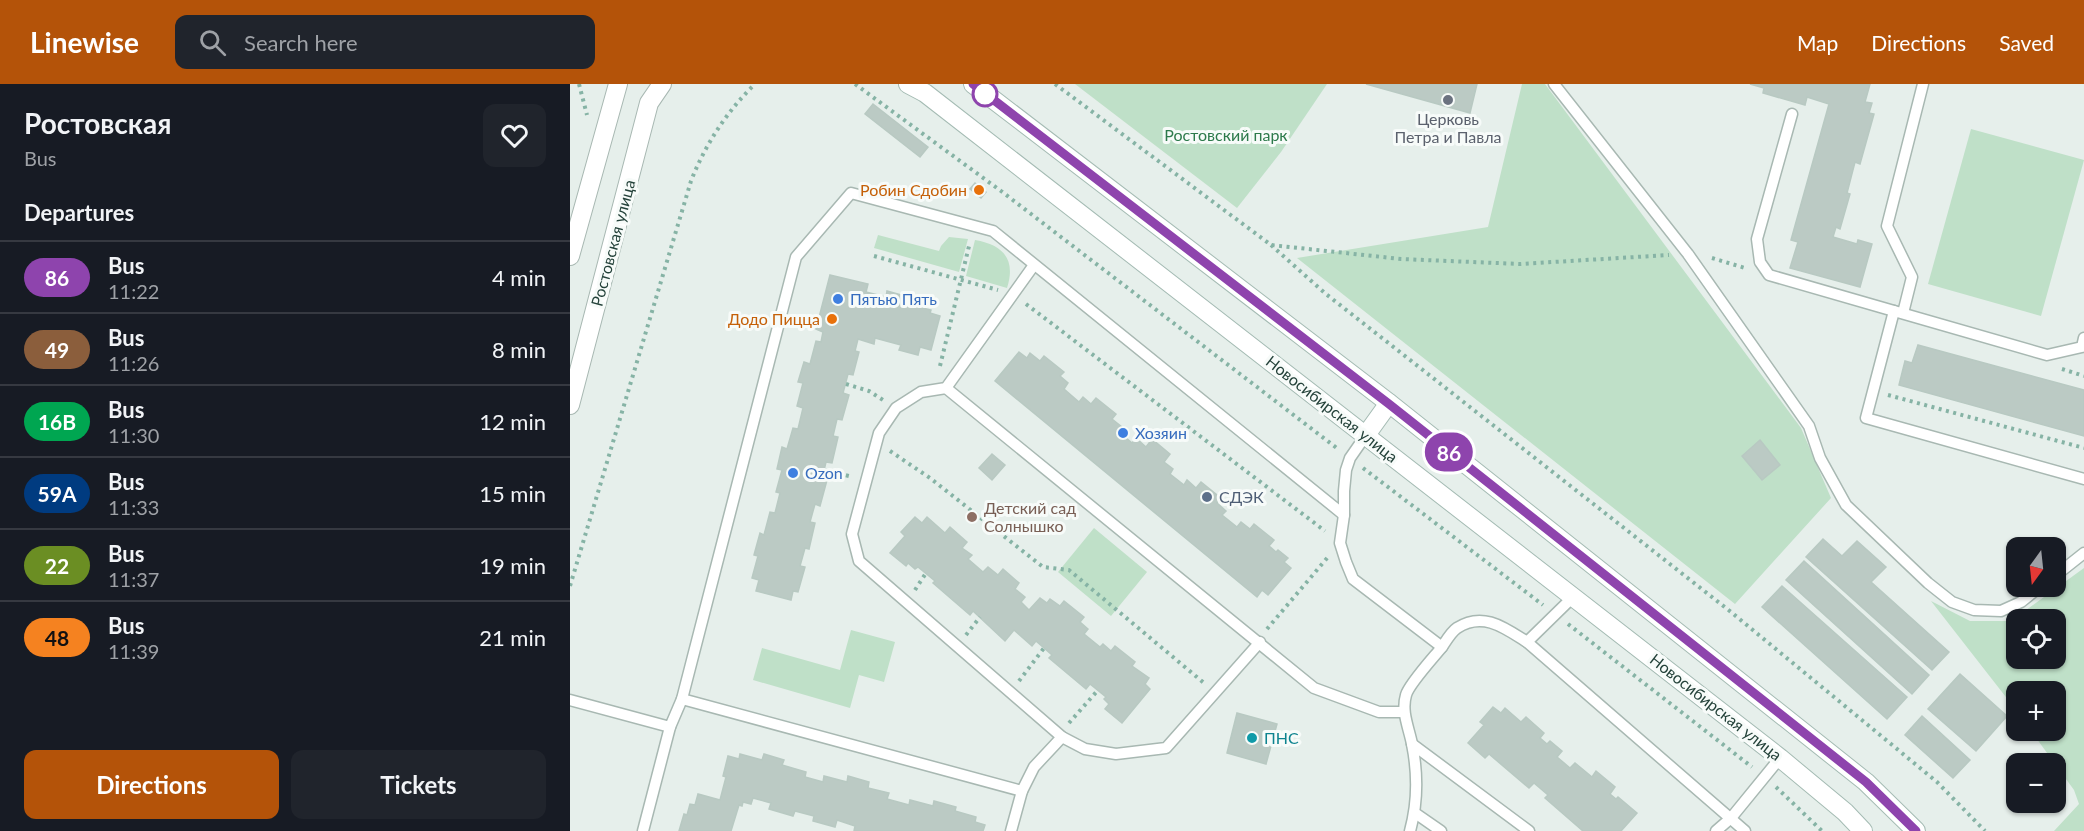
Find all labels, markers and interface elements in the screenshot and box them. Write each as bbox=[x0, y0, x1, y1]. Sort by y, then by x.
search box bbox=[175, 15, 595, 69]
text: Linewise bbox=[30, 25, 139, 59]
icon: search bbox=[196, 26, 229, 59]
text: Search here bbox=[244, 29, 358, 56]
text: Map bbox=[1797, 30, 1838, 55]
text: Directions bbox=[1871, 30, 1966, 55]
text: Saved bbox=[1999, 30, 2054, 55]
unlabelled marker bbox=[972, 81, 998, 107]
marker: Церковь Петра и Павла bbox=[1441, 93, 1455, 107]
button: heart bbox=[483, 104, 546, 167]
text: Ростовская bbox=[24, 106, 172, 140]
place label: Церковь Петра и Павла bbox=[1395, 109, 1502, 146]
park label: Ростовский парк bbox=[1164, 125, 1288, 144]
text: Bus bbox=[24, 146, 57, 170]
street label: Ростовская улица bbox=[586, 178, 639, 308]
place label: Робин Сдобин bbox=[860, 180, 967, 199]
marker: Робин Сдобин bbox=[972, 183, 986, 197]
text: Departures bbox=[24, 199, 134, 226]
text: Bus bbox=[108, 252, 144, 279]
text: 4 min bbox=[492, 264, 546, 291]
text: 86 bbox=[45, 265, 69, 290]
text: 11:22 bbox=[108, 279, 159, 303]
place label: Пятью Пять bbox=[850, 289, 937, 308]
marker: Пятью Пять bbox=[831, 292, 845, 306]
place label: Додо Пицца bbox=[728, 309, 820, 328]
marker: Додо Пицца bbox=[825, 312, 839, 326]
text: Bus bbox=[108, 324, 144, 351]
text: 8 min bbox=[492, 336, 546, 363]
text: 49 bbox=[45, 337, 69, 362]
text: 11:26 bbox=[108, 351, 159, 375]
street label: Новосибирская улица bbox=[1263, 351, 1402, 466]
text: Bus bbox=[108, 396, 144, 423]
text: 12 min bbox=[479, 408, 546, 435]
text: 16В bbox=[38, 409, 76, 434]
text: 11:30 bbox=[108, 423, 159, 447]
place label: Хозяин bbox=[1135, 423, 1187, 442]
marker: Хозяин bbox=[1116, 426, 1130, 440]
line badge: 86 bbox=[1422, 432, 1476, 472]
text: 86 bbox=[1437, 440, 1461, 465]
place label: Ozon bbox=[805, 463, 843, 482]
marker: Ozon bbox=[786, 466, 800, 480]
text: Bus bbox=[108, 468, 144, 495]
text: 15 min bbox=[479, 480, 546, 507]
text: 59А bbox=[38, 481, 76, 506]
place label: СДЭК bbox=[1219, 487, 1264, 506]
marker: СДЭК bbox=[1200, 490, 1214, 504]
text: 11:33 bbox=[108, 495, 159, 519]
place label: Детский сад Солнышко bbox=[984, 498, 1076, 535]
marker: Детский сад Солнышко bbox=[965, 510, 979, 524]
north arrow bbox=[2006, 537, 2066, 597]
map controls bbox=[2006, 537, 2066, 813]
text: Bus bbox=[108, 540, 144, 567]
text: 19 min bbox=[479, 552, 546, 579]
text: 22 bbox=[45, 553, 69, 578]
text: 11:37 bbox=[108, 567, 159, 591]
button: locate bbox=[2006, 609, 2066, 669]
text: Bus bbox=[108, 612, 144, 639]
text: 21 min bbox=[479, 624, 546, 651]
text: 48 bbox=[45, 625, 69, 650]
text: 11:39 bbox=[108, 639, 159, 663]
street label: Новосибирская улица bbox=[1647, 649, 1786, 764]
button: + bbox=[2006, 681, 2066, 741]
place label: ПНС bbox=[1264, 728, 1299, 747]
marker: ПНС bbox=[1245, 731, 1259, 745]
button: Directions bbox=[24, 750, 279, 819]
button: Tickets bbox=[291, 750, 546, 819]
button: − bbox=[2006, 753, 2066, 813]

